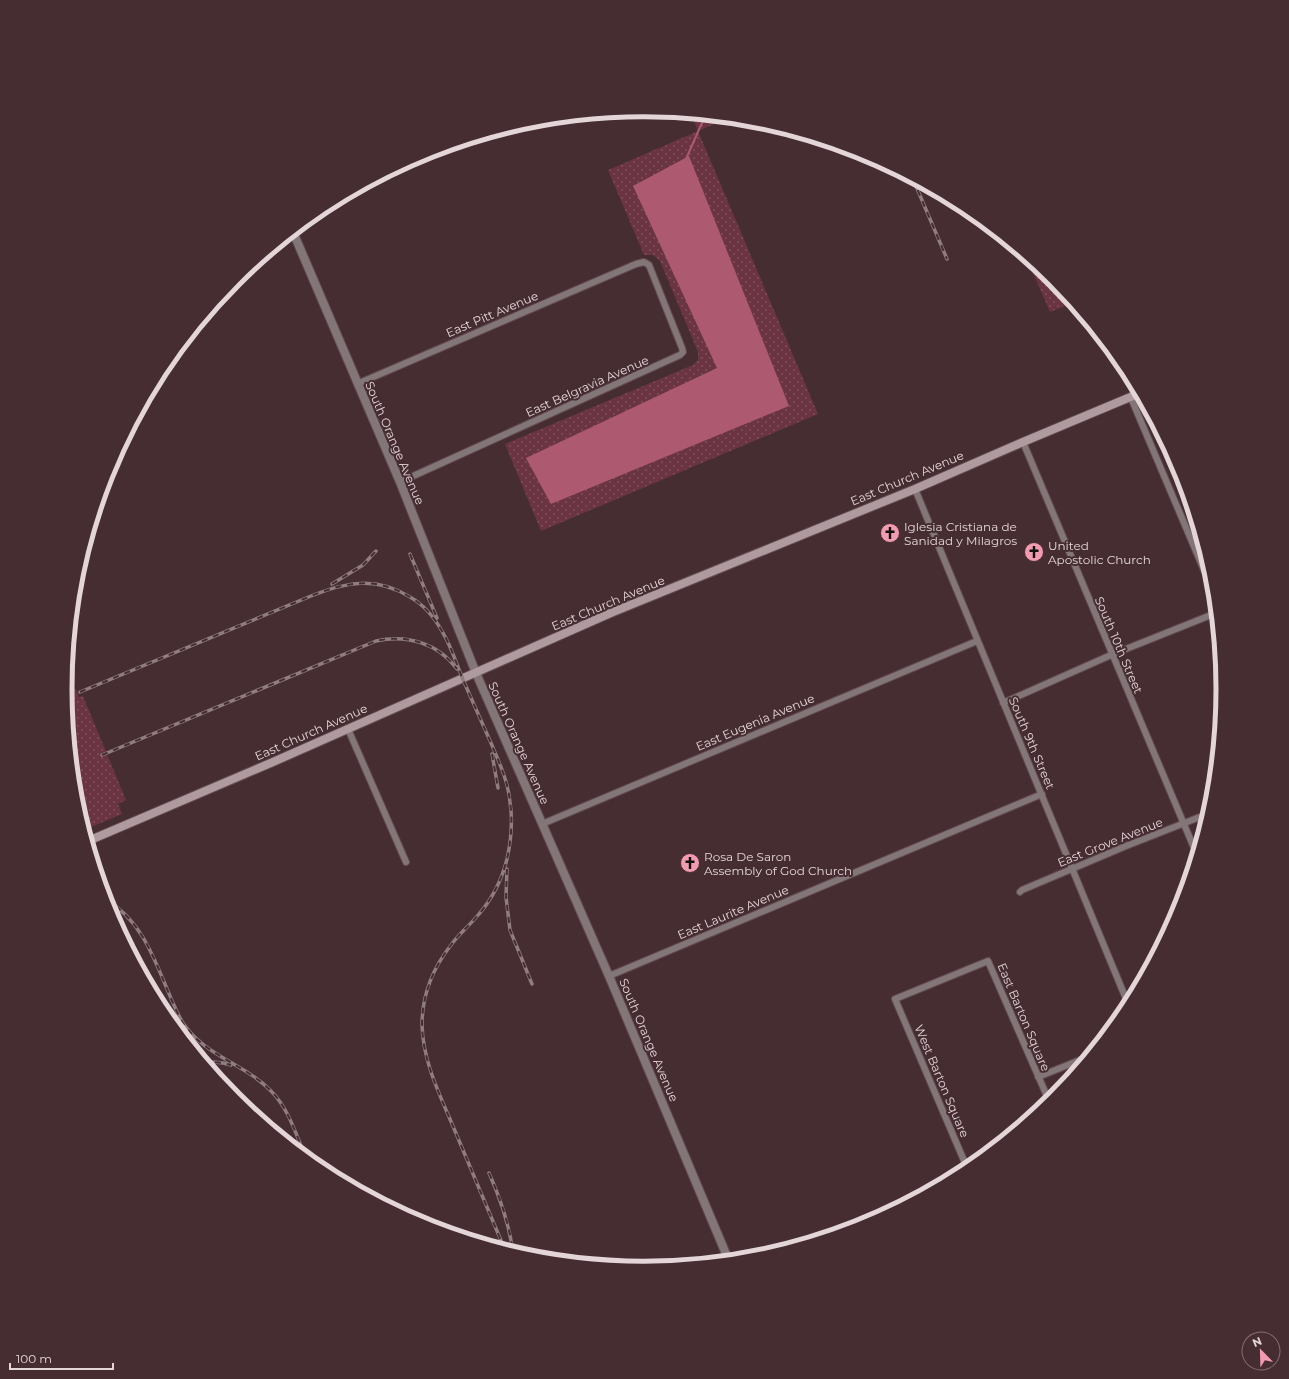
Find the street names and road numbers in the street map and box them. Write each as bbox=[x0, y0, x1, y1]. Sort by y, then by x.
street label: East Pitt Avenue bbox=[444, 288, 540, 340]
street label: East Belgravia Avenue bbox=[523, 352, 651, 420]
street label: South Orange Avenue bbox=[362, 379, 428, 507]
street label: East Church Avenue bbox=[848, 447, 966, 509]
street label: East Church Avenue bbox=[549, 572, 667, 634]
street label: South 10th Street bbox=[1092, 594, 1146, 696]
street label: South Orange Avenue bbox=[485, 679, 553, 807]
street label: East Eugenia Avenue bbox=[694, 690, 816, 754]
street label: South 9th Street bbox=[1006, 695, 1058, 792]
street label: East Church Avenue bbox=[252, 700, 370, 764]
street label: East Grove Avenue bbox=[1055, 814, 1165, 870]
street label: East Laurite Avenue bbox=[675, 882, 791, 942]
street label: East Barton Square bbox=[994, 961, 1054, 1073]
street label: South Orange Avenue bbox=[616, 976, 682, 1104]
street label: West Barton Square bbox=[911, 1022, 973, 1140]

